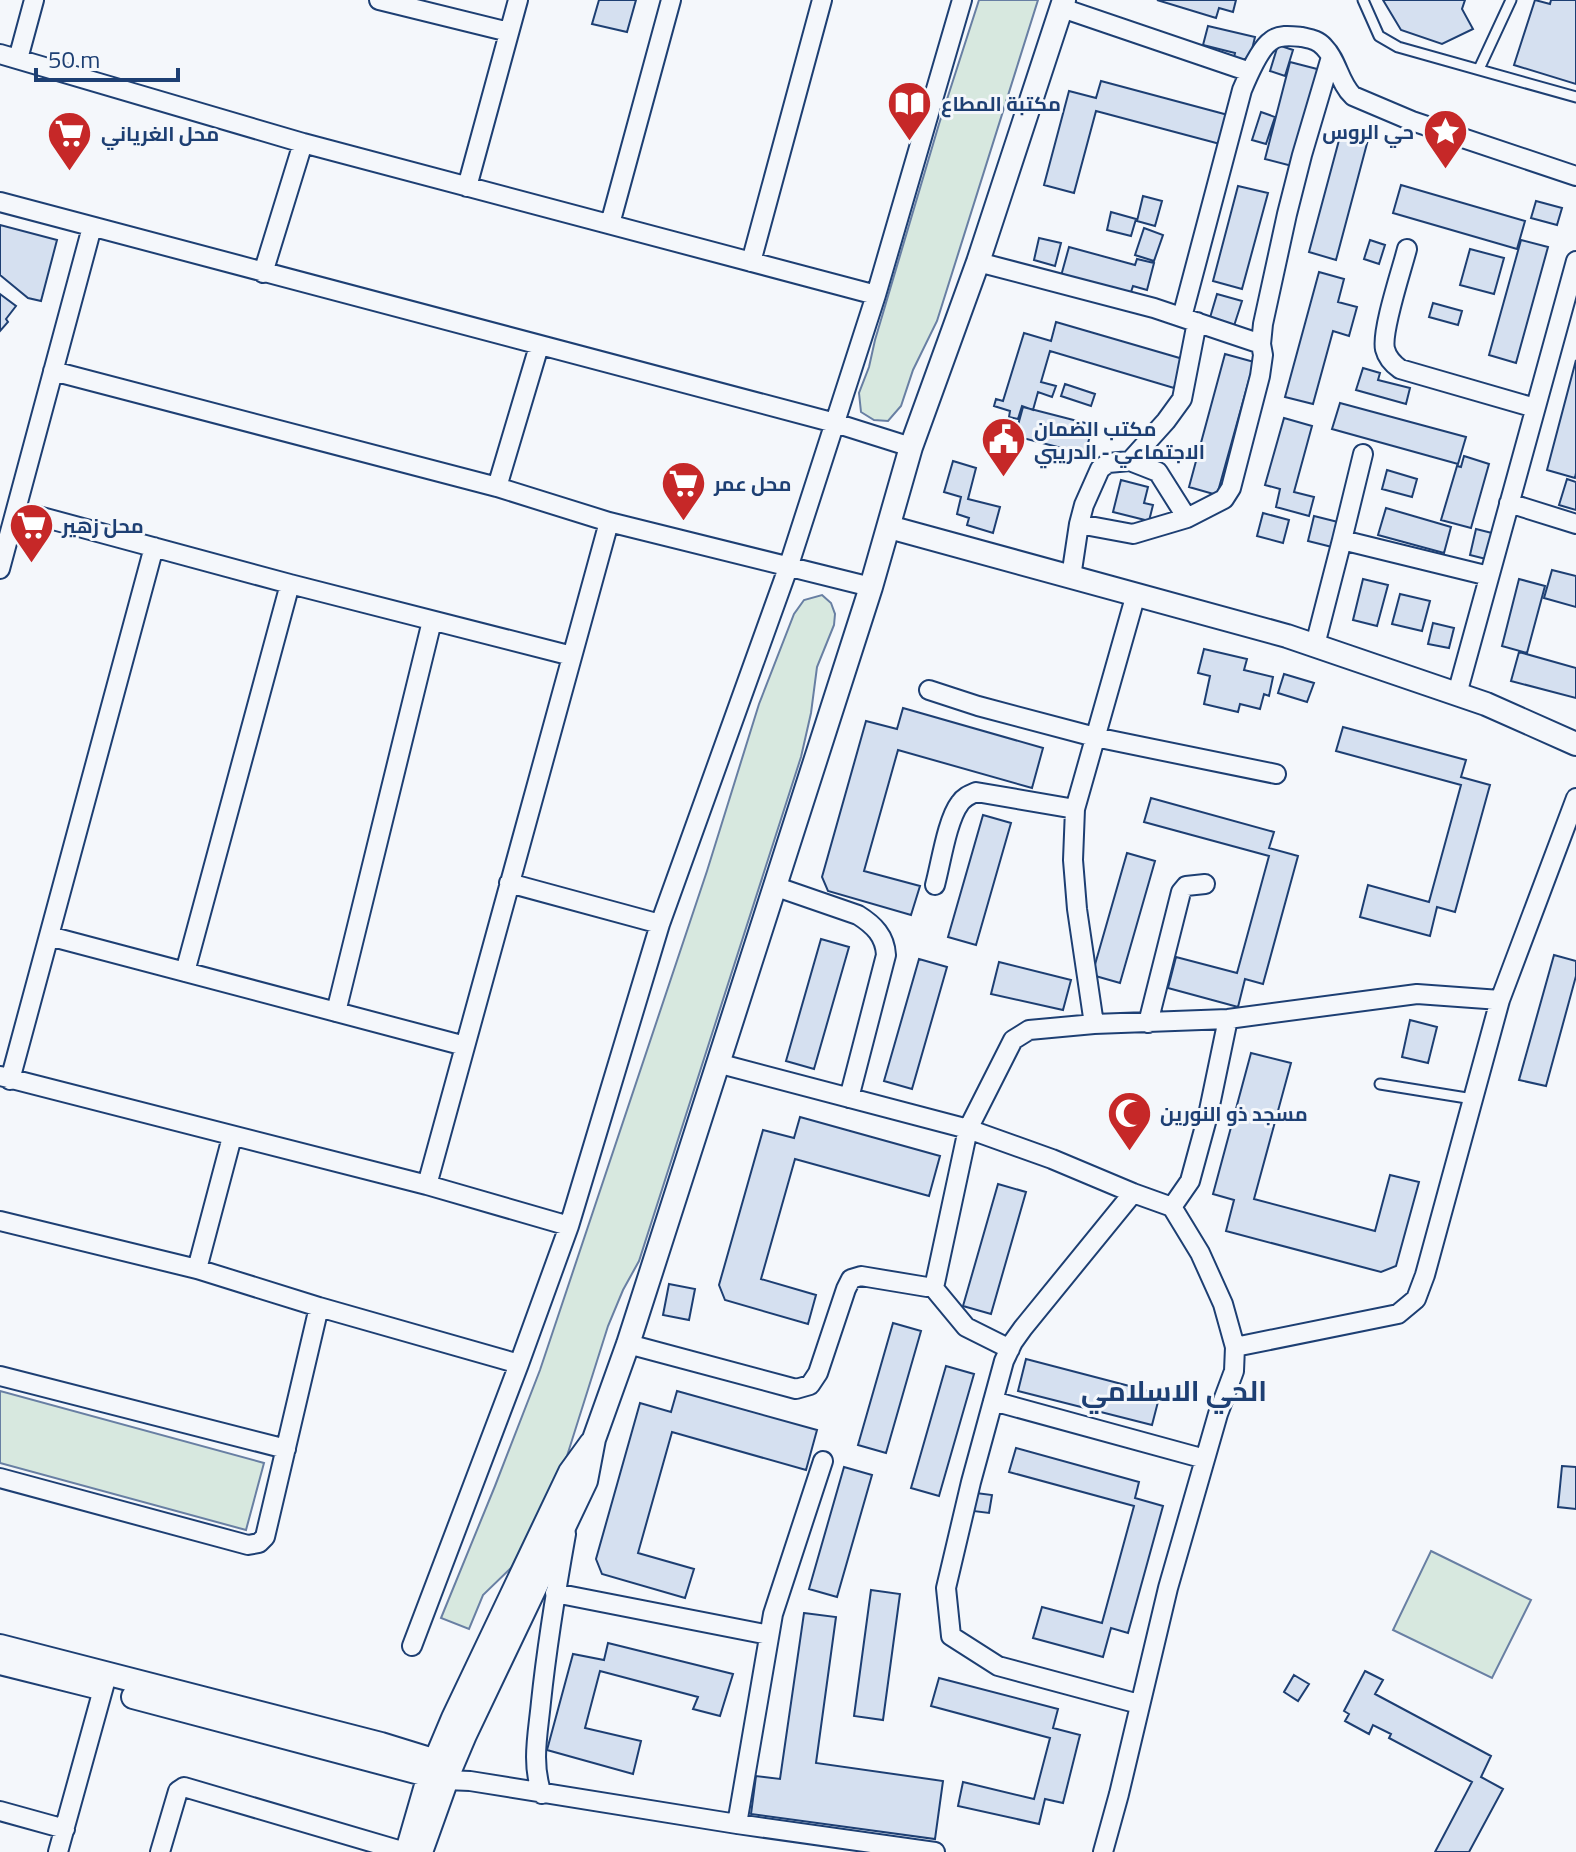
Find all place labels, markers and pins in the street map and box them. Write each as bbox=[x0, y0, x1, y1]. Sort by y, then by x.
library icon: مكتبة المطاع bbox=[886, 79, 934, 142]
place label: مكتبة المطاع bbox=[941, 88, 1061, 119]
place icon: حي الروس bbox=[1421, 107, 1469, 170]
supermarket icon: محل الغرياني bbox=[46, 109, 94, 172]
place label: حي الروس bbox=[1322, 116, 1414, 148]
place label: محل الغرياني bbox=[101, 118, 219, 150]
place label: مكتب الضمان الاجتماعي - الدريبي bbox=[1034, 413, 1205, 469]
public building icon: مكتب الضمان الاجتماعي - الدريبي bbox=[979, 416, 1027, 479]
supermarket icon: محل عمر bbox=[659, 459, 707, 522]
place label: محل عمر bbox=[713, 468, 792, 499]
supermarket icon: محل زهير bbox=[7, 501, 55, 564]
place label: محل زهير bbox=[61, 510, 144, 541]
mosque icon: مسجد ذو النورين bbox=[1105, 1089, 1153, 1152]
place label: مسجد ذو النورين bbox=[1160, 1098, 1308, 1129]

